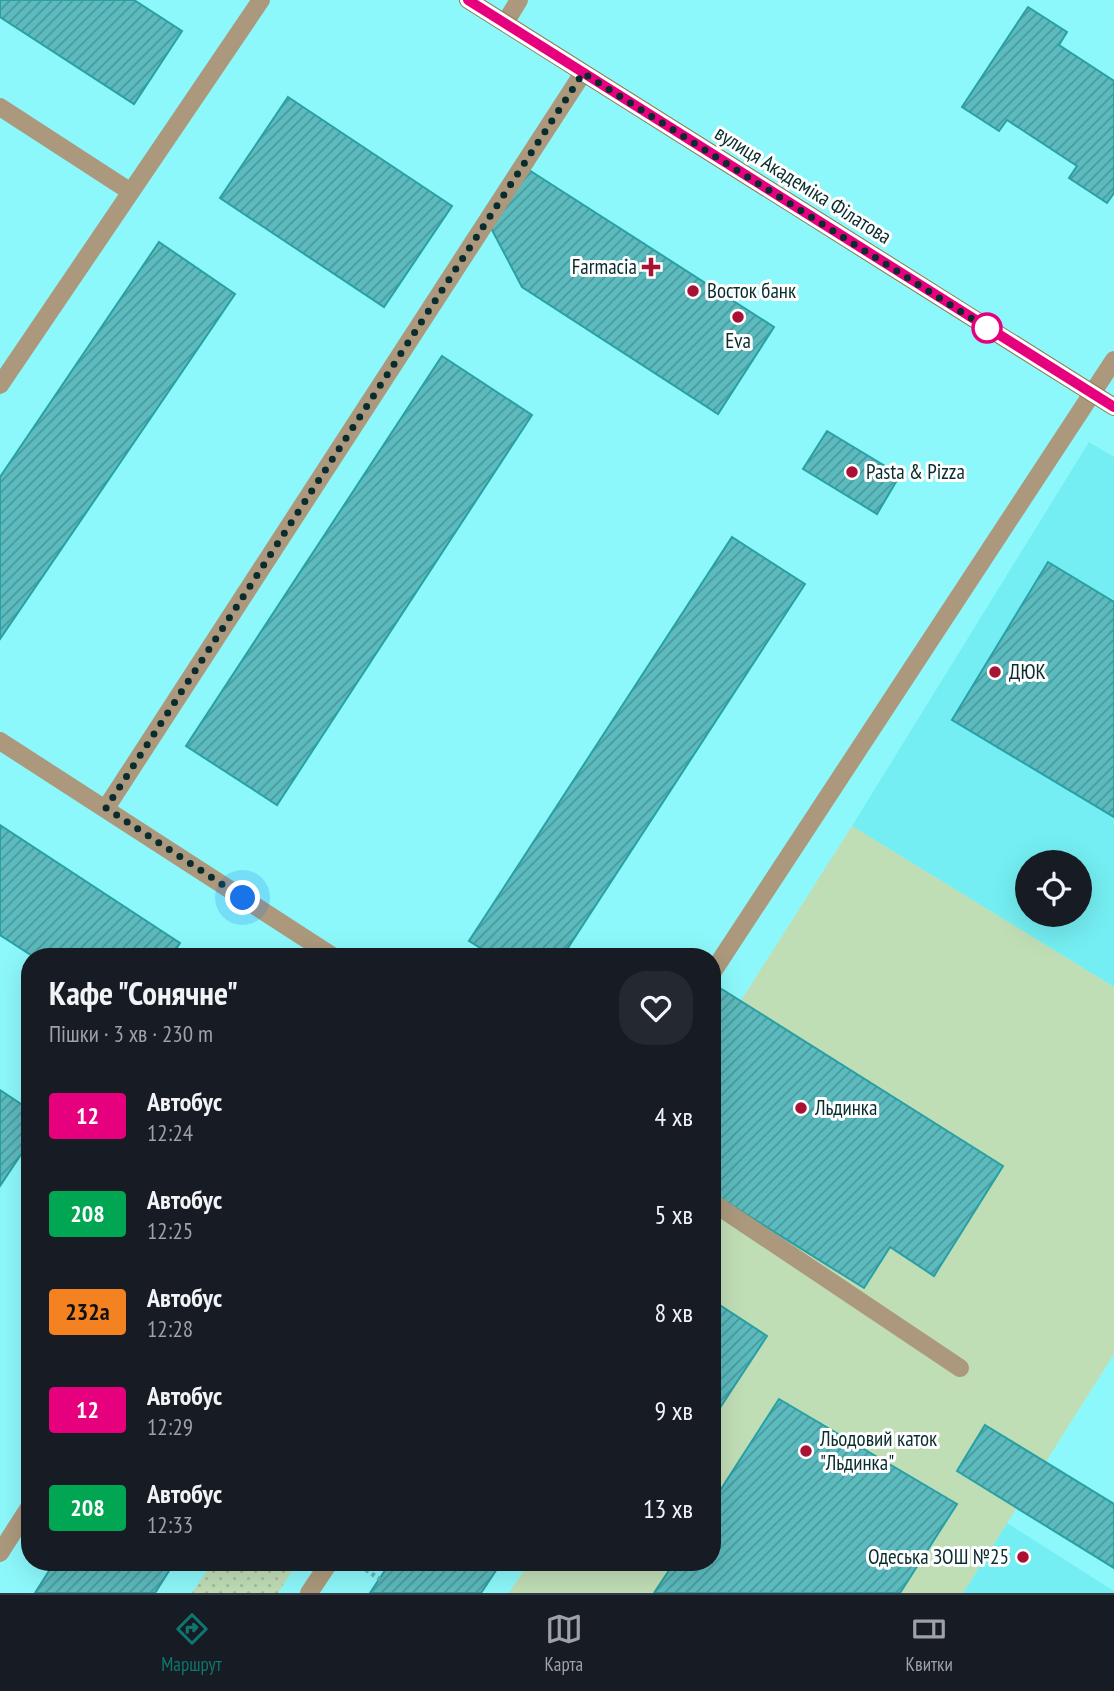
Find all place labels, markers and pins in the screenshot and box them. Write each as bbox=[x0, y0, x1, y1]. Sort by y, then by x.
place label: Farmacia bbox=[572, 253, 637, 280]
marker: Farmacia bbox=[643, 259, 659, 275]
place label: Восток банк bbox=[707, 277, 796, 304]
marker: Восток банк bbox=[685, 283, 701, 299]
marker: Eva bbox=[730, 309, 746, 325]
unlabelled marker bbox=[972, 313, 1002, 343]
place label: Eva bbox=[725, 327, 751, 354]
place label: Pasta & Pizza bbox=[866, 458, 965, 485]
marker: Pasta & Pizza bbox=[844, 464, 860, 480]
place label: ДЮК bbox=[1009, 658, 1046, 685]
marker: ДЮК bbox=[987, 664, 1003, 680]
place label: Льдинка bbox=[814, 1094, 877, 1121]
marker: Льдинка bbox=[793, 1100, 809, 1116]
place label: Льодовий каток "Льдинка" bbox=[819, 1425, 937, 1476]
marker: Льодовий каток "Льдинка" bbox=[798, 1443, 814, 1459]
place label: Одеська ЗОШ №25 bbox=[868, 1543, 1009, 1570]
marker: Одеська ЗОШ №25 bbox=[1015, 1549, 1031, 1565]

